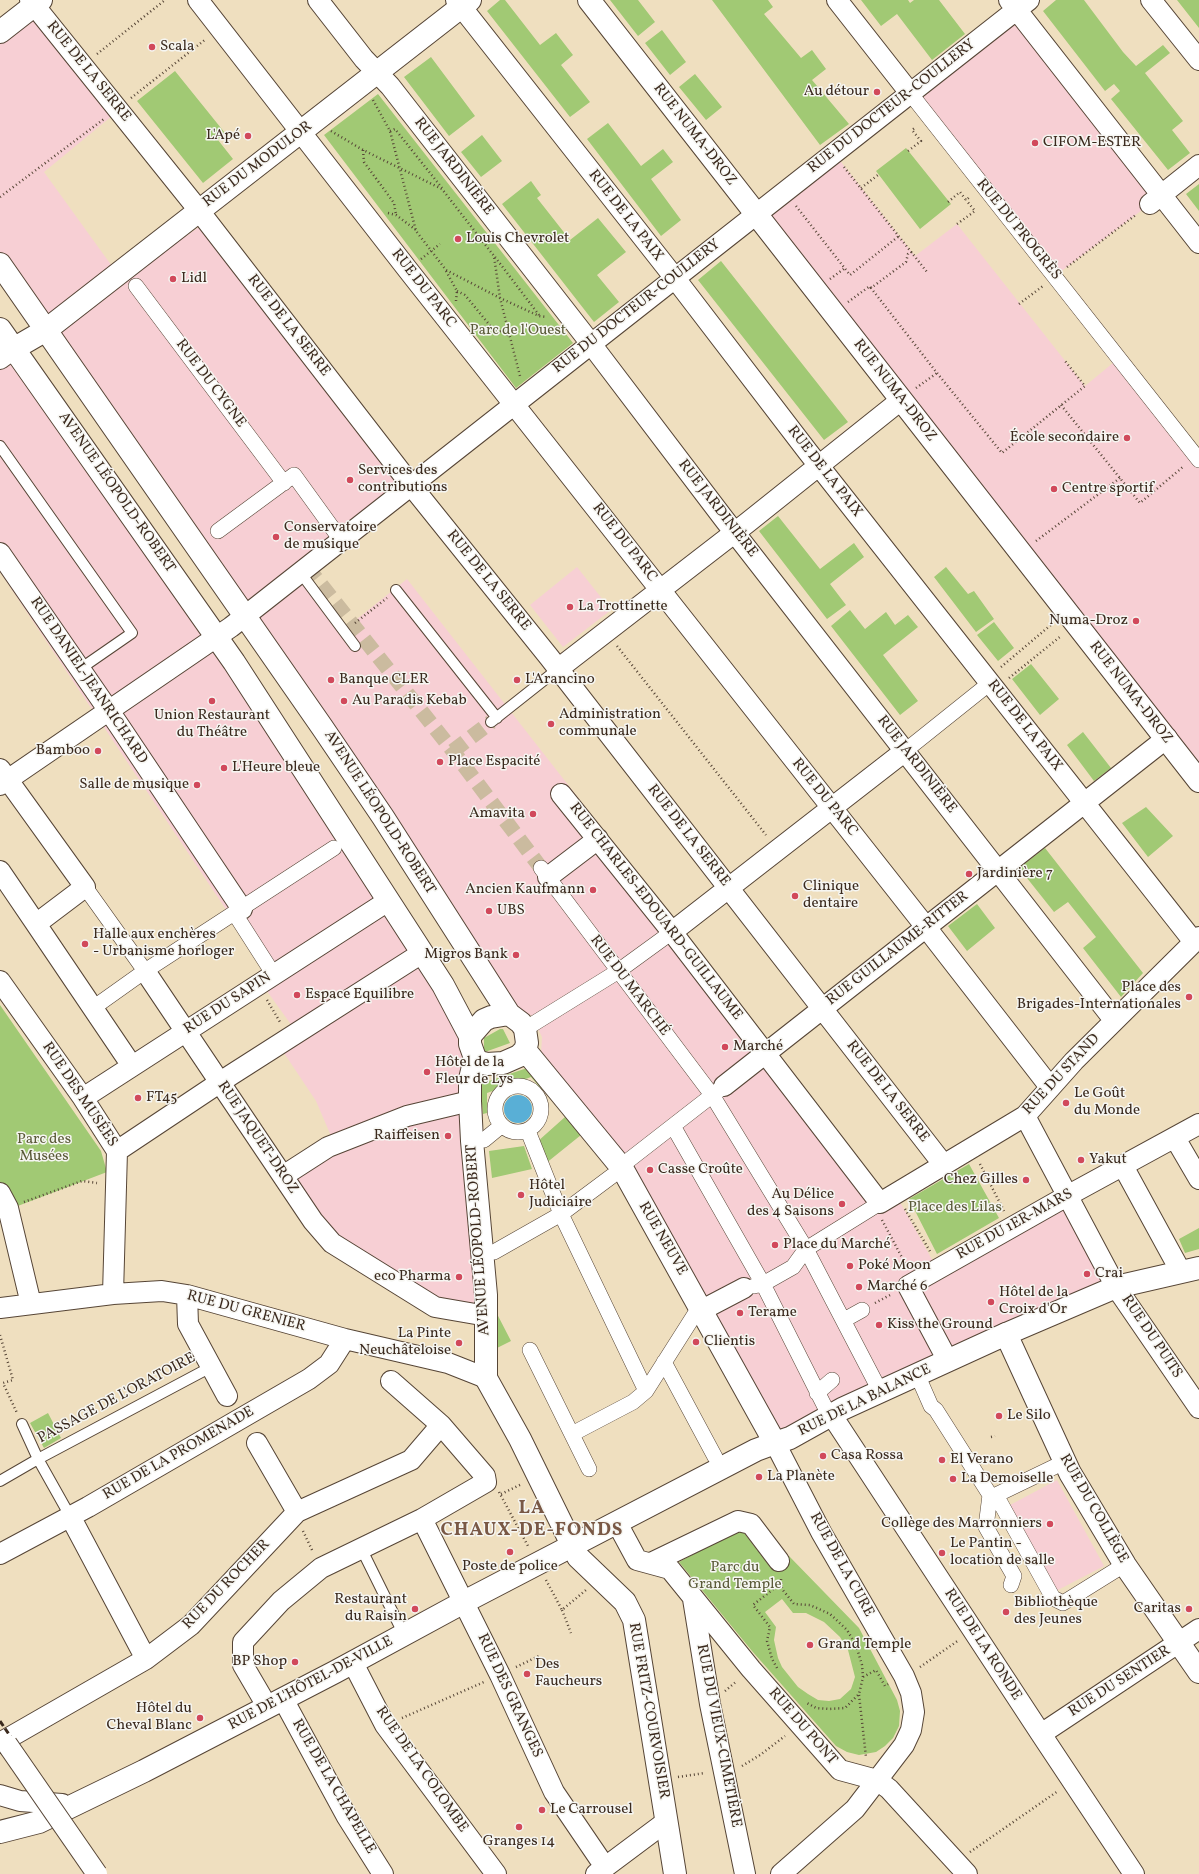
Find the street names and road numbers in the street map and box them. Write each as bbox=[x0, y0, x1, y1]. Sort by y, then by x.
street label: RUE DE LA SERRE bbox=[42, 18, 134, 126]
street label: RUE DU DOCTEUR-COULLERY bbox=[805, 36, 979, 178]
street label: RUE NUMA-DROZ bbox=[648, 80, 740, 190]
street label: RUE JARDINIÈRE bbox=[409, 115, 497, 219]
street label: RUE DU MODULOR bbox=[200, 118, 316, 212]
street label: RUE DE LA PAIX bbox=[584, 167, 666, 265]
street label: RUE DU PROGRÈS bbox=[972, 176, 1064, 284]
street label: RUE DU DOCTEUR-COULLERY bbox=[550, 236, 724, 378]
street label: RUE DU PARC bbox=[387, 246, 459, 332]
street label: RUE DE LA SERRE bbox=[243, 272, 333, 380]
street label: RUE DU CYGNE bbox=[171, 336, 249, 432]
street label: RUE NUMA-DROZ bbox=[848, 336, 940, 446]
street label: AVENUE LÉOPOLD-ROBERT bbox=[54, 409, 178, 577]
street label: RUE DE LA PAIX bbox=[783, 423, 865, 521]
street label: RUE JARDINIÈRE bbox=[673, 457, 761, 561]
street label: RUE DU PARC bbox=[588, 500, 660, 586]
street label: RUE DE LA SERRE bbox=[442, 527, 534, 635]
street label: RUE DANIEL-JEANRICHARD bbox=[25, 594, 151, 768]
street label: RUE NUMA-DROZ bbox=[1084, 638, 1176, 748]
street label: RUE DE LA PAIX bbox=[983, 677, 1065, 775]
street label: RUE JARDINIÈRE bbox=[872, 713, 960, 817]
street label: AVENUE LÉOPOLD-ROBERT bbox=[319, 728, 439, 898]
street label: RUE DU PARC bbox=[787, 755, 861, 841]
street label: RUE DE LA SERRE bbox=[643, 782, 733, 890]
street label: RUE CHARLES-EDOUARD-GUILLAUME bbox=[565, 800, 745, 1024]
street label: RUE GUILLAUME-RITTER bbox=[823, 888, 973, 1010]
street label: RUE DU MARCHÉ bbox=[585, 932, 673, 1040]
street label: RUE DU SAPIN bbox=[181, 969, 275, 1039]
street label: RUE DU STAND bbox=[1020, 1031, 1104, 1119]
street label: RUE DE LA SERRE bbox=[842, 1038, 932, 1146]
street label: RUE DES MUSÉES bbox=[37, 1039, 121, 1151]
street label: RUE JAQUET-DROZ bbox=[213, 1078, 301, 1198]
street label: AVENUE LÉOPOLD-ROBERT bbox=[463, 1144, 495, 1336]
street label: RUE DU 1ER-MARS bbox=[954, 1186, 1076, 1264]
street label: RUE NEUVE bbox=[634, 1199, 690, 1279]
street label: RUE DU GRENIER bbox=[185, 1287, 307, 1337]
street label: RUE DU PUITS bbox=[1117, 1292, 1185, 1382]
street label: PASSAGE DE L'ORATOIRE bbox=[35, 1350, 199, 1448]
street label: RUE DE LA BALANCE bbox=[796, 1361, 934, 1441]
street label: RUE DE LA PROMENADE bbox=[100, 1403, 258, 1505]
street label: RUE DU COLLÈGE bbox=[1055, 1451, 1131, 1567]
street label: RUE DE LA CURE bbox=[805, 1510, 877, 1620]
street label: RUE DU ROCHER bbox=[180, 1536, 274, 1634]
street label: RUE DE LA RONDE bbox=[939, 1586, 1025, 1704]
street label: RUE FRITZ-COURVOISIER bbox=[624, 1621, 672, 1801]
street label: RUE DES GRANGES bbox=[472, 1631, 546, 1761]
street label: RUE DE L'HÔTEL-DE-VILLE bbox=[226, 1633, 396, 1735]
street label: RUE DU SENTIER bbox=[1066, 1642, 1174, 1722]
street label: RUE DU VIEUX-CIMETIÈRE bbox=[691, 1643, 745, 1829]
street label: RUE DU PONT bbox=[764, 1685, 840, 1769]
street label: RUE DE LA COLOMBE bbox=[371, 1704, 471, 1836]
street label: RUE DE LA CHAPELLE bbox=[287, 1716, 379, 1858]

